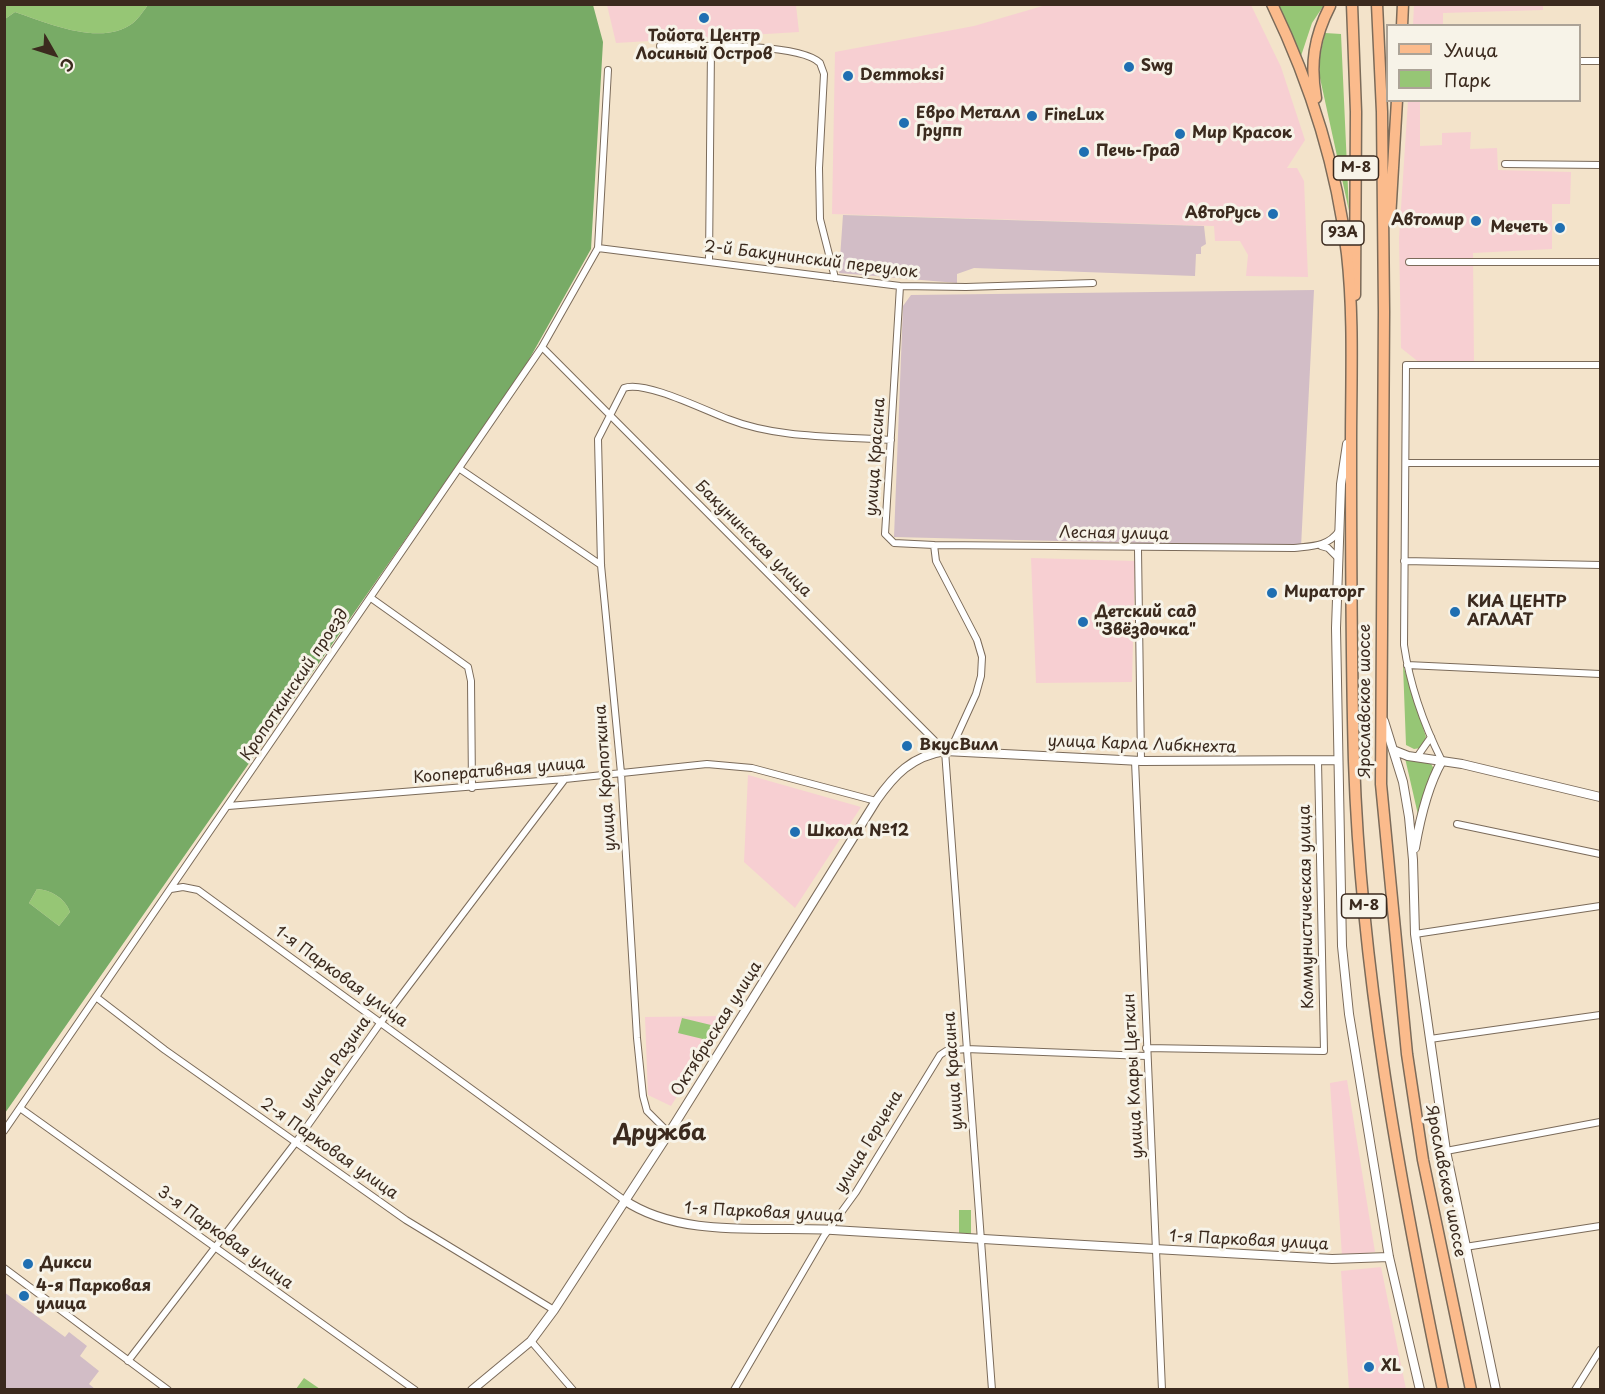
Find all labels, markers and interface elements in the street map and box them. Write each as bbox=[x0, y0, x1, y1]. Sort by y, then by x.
marker: Тойота Центр Лосиный Остров bbox=[697, 11, 711, 25]
north arrow bbox=[24, 24, 84, 84]
legend bbox=[1386, 24, 1581, 102]
place label: Тойота Центр Лосиный Остров bbox=[636, 27, 772, 65]
text: Улица bbox=[1444, 36, 1498, 63]
text: С bbox=[55, 53, 81, 78]
place label: Swg bbox=[1141, 57, 1173, 77]
marker: Swg bbox=[1122, 60, 1136, 74]
place label: Demmoksi bbox=[860, 66, 944, 86]
text: Парк bbox=[1444, 66, 1490, 93]
marker: Demmoksi bbox=[841, 69, 855, 83]
place label: Евро Металл Групп bbox=[916, 104, 1020, 142]
place label: FineLux bbox=[1044, 106, 1104, 126]
marker: FineLux bbox=[1025, 109, 1039, 123]
marker: Евро Металл Групп bbox=[897, 116, 911, 130]
place label: Мир Красок bbox=[1192, 124, 1292, 144]
marker: Мир Красок bbox=[1173, 127, 1187, 141]
place label: Печь-Град bbox=[1096, 142, 1180, 162]
marker: Печь-Град bbox=[1077, 145, 1091, 159]
road number: М-8 bbox=[1334, 156, 1378, 180]
place label: АвтоРусь bbox=[1185, 204, 1261, 224]
marker: АвтоРусь bbox=[1266, 207, 1280, 221]
place label: Автомир bbox=[1391, 211, 1464, 231]
marker: Автомир bbox=[1469, 214, 1483, 228]
place label: Мечеть bbox=[1490, 218, 1548, 238]
road number: 93A bbox=[1322, 221, 1364, 245]
marker: Мечеть bbox=[1553, 221, 1567, 235]
street label: 2-й Бакунинский переулок bbox=[703, 237, 919, 283]
street label: улица Красина bbox=[862, 397, 890, 517]
street label: Бакунинская улица bbox=[691, 477, 815, 601]
street label: Лесная улица bbox=[1059, 523, 1169, 545]
place label: Мираторг bbox=[1284, 583, 1364, 603]
marker: Мираторг bbox=[1265, 586, 1279, 600]
place label: КИА ЦЕНТР АГАЛАТ bbox=[1467, 593, 1567, 631]
place label: Детский сад "Звёздочка" bbox=[1095, 603, 1196, 641]
street label: Кропоткинский проезд bbox=[237, 605, 353, 765]
marker: КИА ЦЕНТР АГАЛАТ bbox=[1448, 605, 1462, 619]
marker: Детский сад "Звёздочка" bbox=[1076, 615, 1090, 629]
street label: Ярославское шоссе bbox=[1356, 624, 1376, 778]
street label: улица Кропоткина bbox=[591, 704, 621, 852]
street label: улица Карла Либкнехта bbox=[1047, 732, 1237, 758]
place label: ВкусВилл bbox=[919, 736, 998, 756]
marker: ВкусВилл bbox=[900, 739, 914, 753]
street label: Кооперативная улица bbox=[412, 754, 586, 788]
street label: Коммунистическая улица bbox=[1296, 805, 1318, 1009]
place label: Школа №12 bbox=[807, 822, 909, 842]
marker: Школа №12 bbox=[788, 825, 802, 839]
road number: М-8 bbox=[1342, 894, 1386, 918]
street label: 1-я Парковая улица bbox=[271, 922, 411, 1032]
street label: Октябрьская улица bbox=[668, 958, 766, 1100]
street label: улица Клары Цеткин bbox=[1120, 993, 1148, 1159]
street label: улица Красина bbox=[940, 1011, 968, 1131]
street label: улица Разина bbox=[297, 1013, 375, 1113]
street label: улица Герцена bbox=[831, 1087, 907, 1197]
street label: 2-я Парковая улица bbox=[257, 1094, 401, 1204]
street label: Ярославское шоссе bbox=[1421, 1103, 1469, 1259]
district label: Дружба bbox=[614, 1121, 706, 1147]
street label: 3-я Парковая улица bbox=[153, 1182, 297, 1294]
street label: 1-я Парковая улица bbox=[684, 1199, 844, 1227]
street label: 1-я Парковая улица bbox=[1169, 1227, 1329, 1255]
place label: Дикси bbox=[40, 1254, 92, 1274]
marker: Дикси bbox=[21, 1257, 35, 1271]
place label: 4-я Парковая улица bbox=[36, 1277, 151, 1315]
marker: 4-я Парковая улица bbox=[17, 1289, 31, 1303]
place label: XL bbox=[1381, 1357, 1401, 1377]
marker: XL bbox=[1362, 1360, 1376, 1374]

